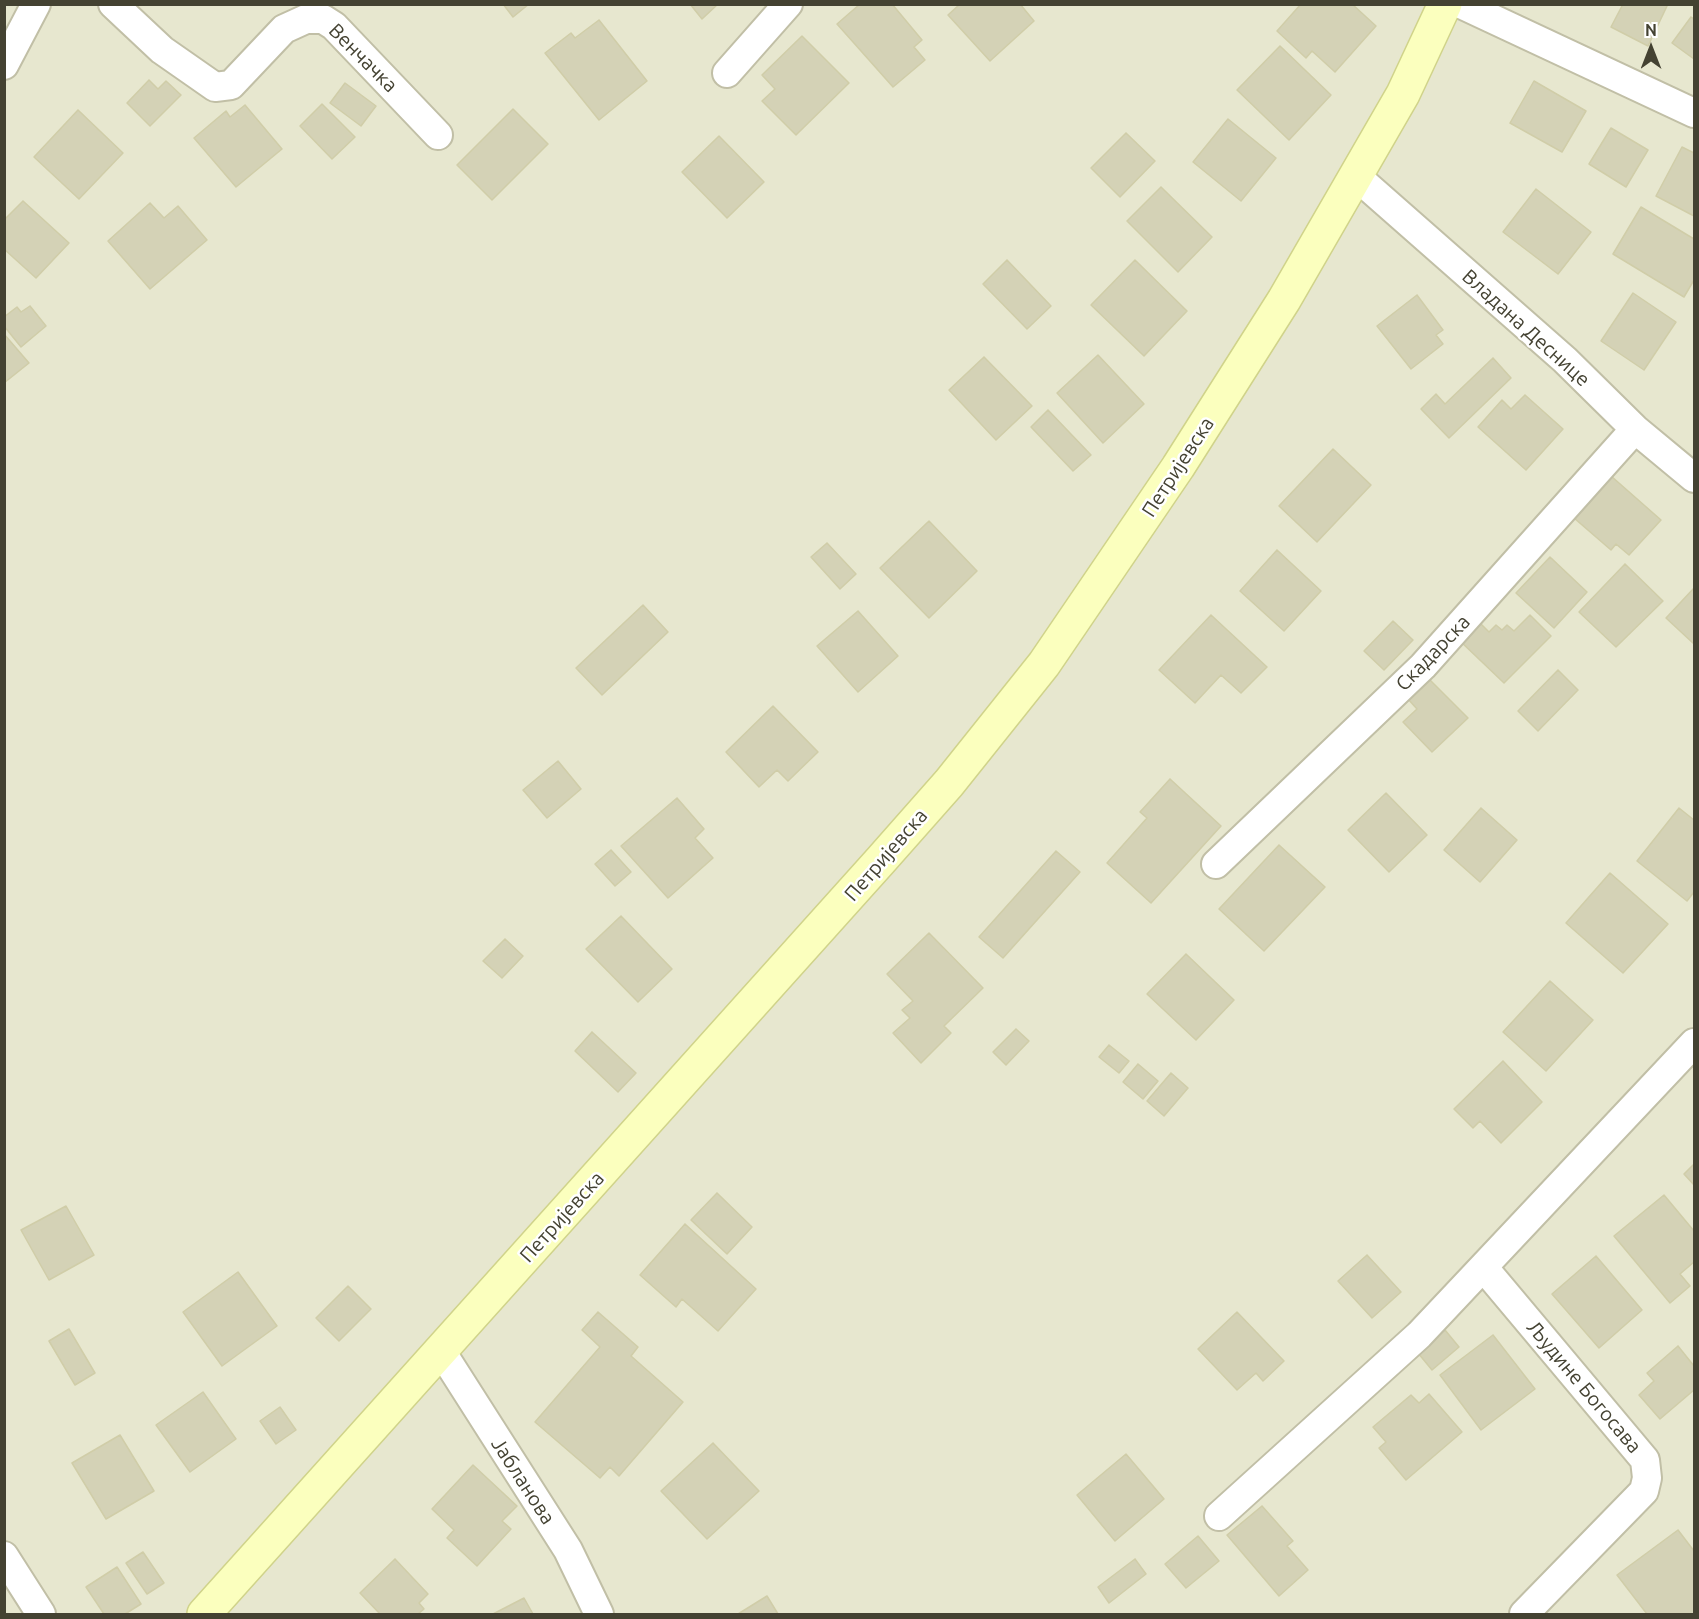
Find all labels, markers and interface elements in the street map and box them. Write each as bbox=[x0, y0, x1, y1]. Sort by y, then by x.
north arrow bbox=[1621, 18, 1681, 78]
street label: Венчачка bbox=[324, 19, 402, 97]
text: N bbox=[1645, 21, 1657, 39]
street label: Владана Деснице bbox=[1457, 264, 1595, 392]
street label: Петријевска bbox=[1137, 413, 1219, 521]
street label: Скадарска bbox=[1391, 610, 1475, 696]
street label: Петријевска bbox=[840, 804, 932, 906]
street label: Петријевска bbox=[515, 1167, 609, 1267]
street label: Људине Богосава bbox=[1522, 1316, 1646, 1458]
street label: Јабланова bbox=[486, 1433, 560, 1529]

